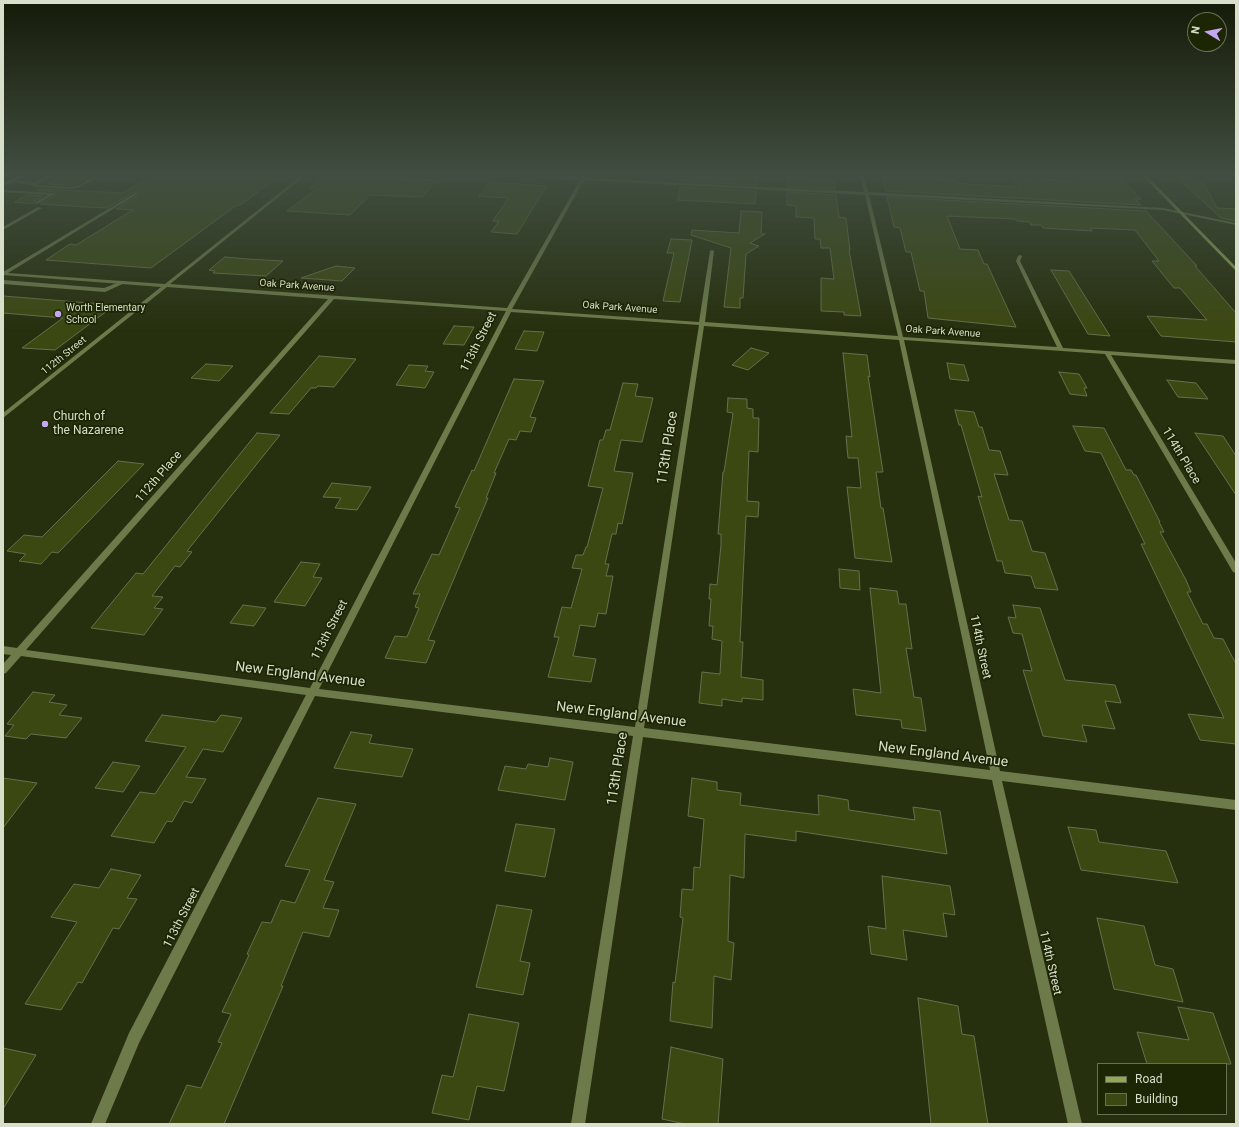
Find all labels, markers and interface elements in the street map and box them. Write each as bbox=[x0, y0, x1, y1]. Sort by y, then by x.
north arrow bbox=[1187, 12, 1227, 52]
text: N bbox=[1189, 25, 1203, 35]
street label: Oak Park Avenue bbox=[259, 277, 335, 295]
street label: Oak Park Avenue bbox=[582, 299, 658, 317]
place label: Worth Elementary School bbox=[66, 302, 145, 326]
marker: Worth Elementary School bbox=[53, 309, 63, 319]
street label: 113th Street bbox=[458, 310, 500, 374]
street label: Oak Park Avenue bbox=[905, 323, 981, 341]
street label: 112th Street bbox=[39, 334, 89, 378]
place label: Church of the Nazarene bbox=[53, 410, 124, 438]
street label: 113th Place bbox=[654, 410, 682, 486]
marker: Church of the Nazarene bbox=[40, 419, 50, 429]
street label: 114th Place bbox=[1159, 425, 1203, 487]
street label: 112th Place bbox=[133, 448, 185, 506]
street label: 113th Street bbox=[309, 598, 351, 662]
street label: 114th Street bbox=[966, 614, 994, 680]
street label: New England Avenue bbox=[234, 659, 366, 691]
street label: New England Avenue bbox=[555, 699, 687, 731]
street label: 113th Place bbox=[604, 731, 632, 807]
street label: New England Avenue bbox=[877, 739, 1009, 771]
street label: 113th Street bbox=[161, 886, 203, 950]
street label: 114th Street bbox=[1036, 930, 1064, 996]
legend bbox=[1097, 1063, 1227, 1115]
text: Road bbox=[1135, 1072, 1163, 1086]
text: Building bbox=[1135, 1092, 1178, 1106]

